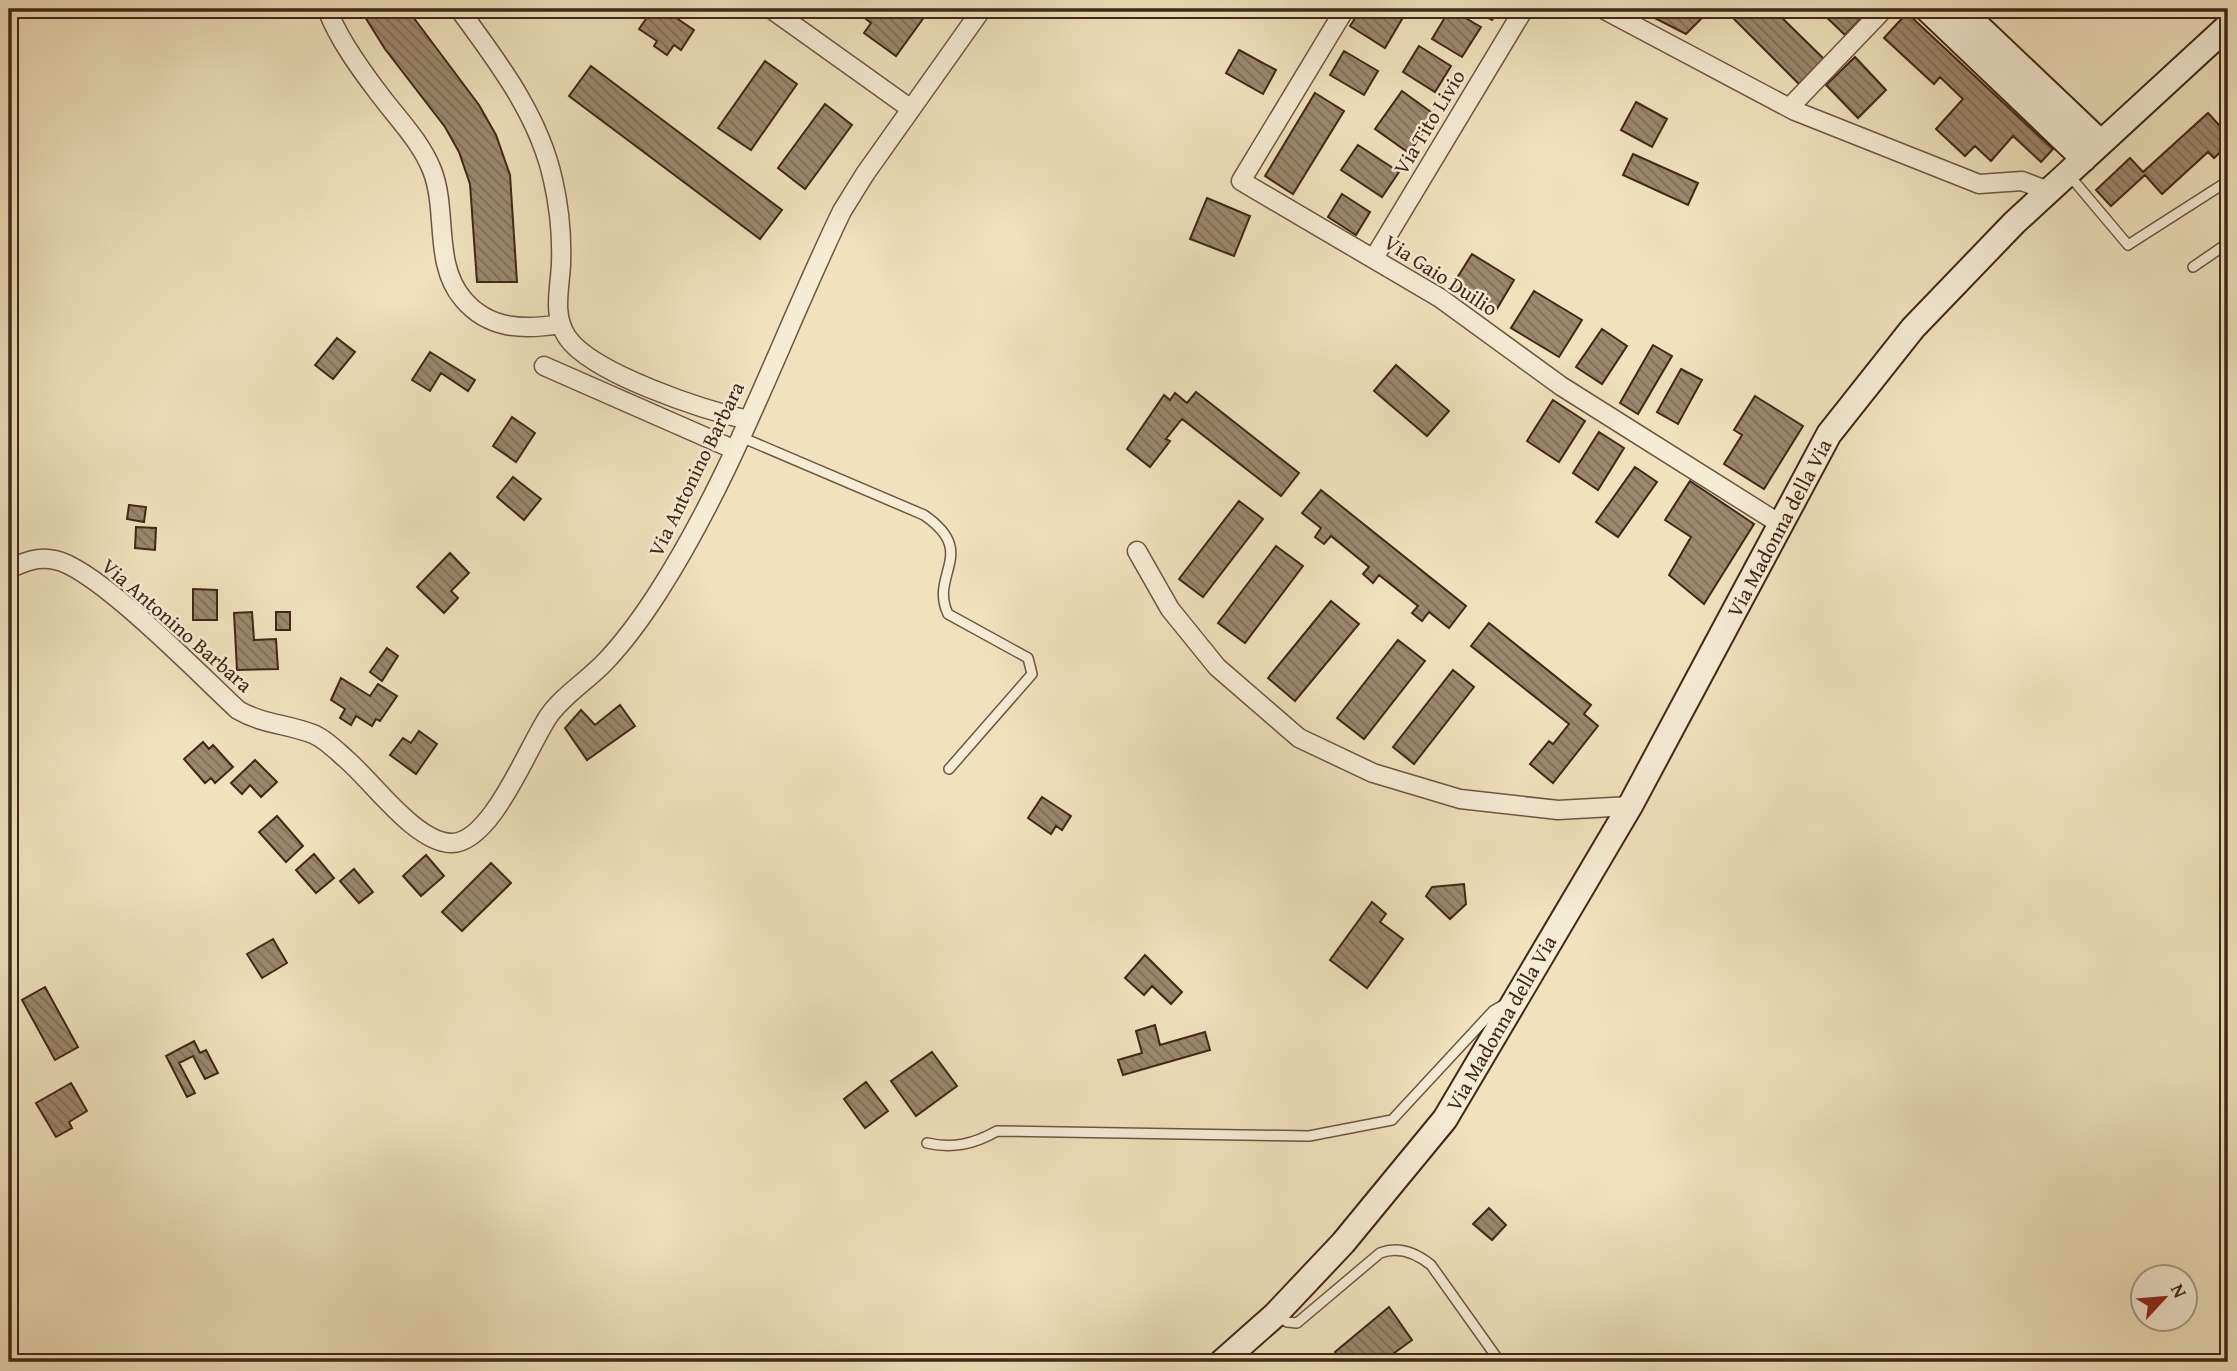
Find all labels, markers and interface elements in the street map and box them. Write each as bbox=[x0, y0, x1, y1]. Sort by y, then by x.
street label: Via Tito Livio bbox=[1385, 64, 1473, 180]
street label: Via Gaio Duilio bbox=[1378, 227, 1504, 323]
street label: Via Antonino Barbara bbox=[640, 376, 752, 562]
street label: Via Madonna della Via bbox=[1719, 433, 1839, 623]
street label: Via Antonino Barbara bbox=[95, 551, 259, 700]
street label: Via Madonna della Via bbox=[1438, 929, 1564, 1117]
north arrow bbox=[2128, 1262, 2198, 1332]
text: N bbox=[2164, 1279, 2195, 1303]

